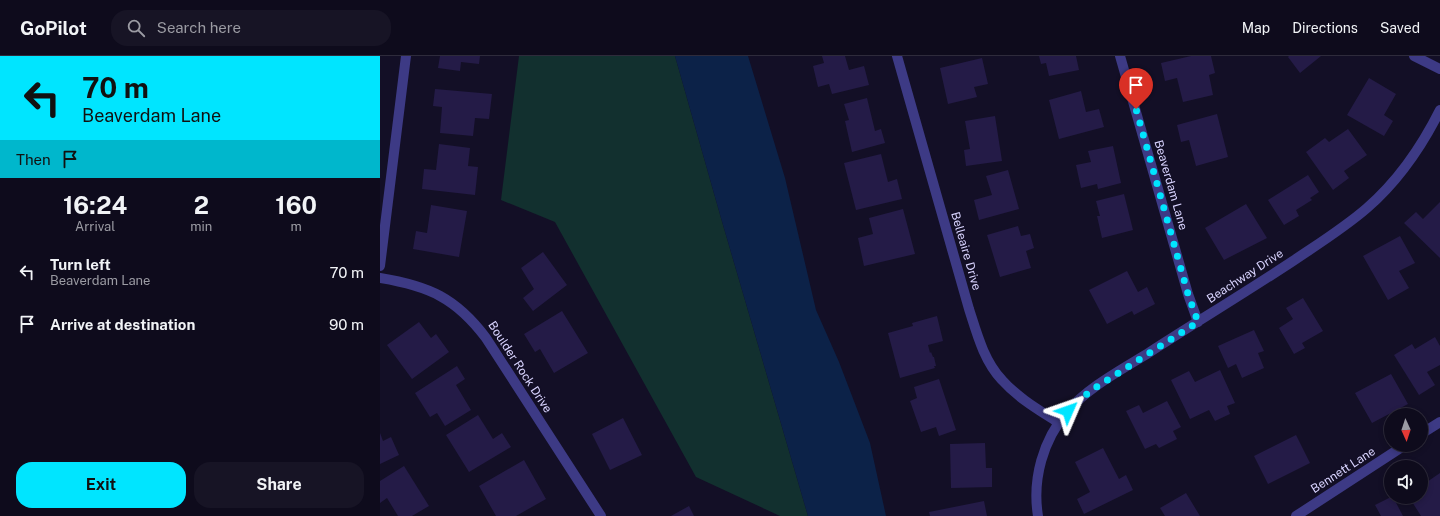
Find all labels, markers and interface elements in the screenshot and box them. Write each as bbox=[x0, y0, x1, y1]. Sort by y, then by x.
search box bbox=[111, 10, 391, 46]
text: GoPilot bbox=[20, 17, 87, 39]
icon: search bbox=[125, 17, 147, 39]
text: Search here bbox=[157, 19, 241, 36]
text: Map bbox=[1242, 20, 1270, 36]
text: Directions bbox=[1292, 20, 1358, 36]
text: Saved bbox=[1380, 20, 1420, 36]
pin bbox=[1119, 68, 1153, 109]
text: 70 m bbox=[82, 71, 149, 104]
icon: left bbox=[16, 72, 68, 124]
icon: arrive bbox=[1125, 74, 1147, 96]
text: Beaverdam Lane bbox=[82, 105, 221, 126]
street label: Beaverdam Lane bbox=[1151, 138, 1191, 232]
icon: arrive bbox=[59, 148, 81, 170]
text: Then bbox=[16, 151, 51, 168]
text: 16:24 bbox=[63, 191, 127, 219]
text: 2 bbox=[194, 191, 209, 219]
text: 160 bbox=[275, 191, 317, 219]
street label: Belleaire Drive bbox=[948, 210, 984, 292]
text: Arrival bbox=[75, 219, 115, 234]
text: min bbox=[190, 219, 212, 234]
text: m bbox=[291, 219, 302, 234]
street label: Beachway Drive bbox=[1204, 246, 1286, 306]
text: Turn left bbox=[50, 256, 111, 273]
icon: left bbox=[16, 261, 38, 283]
text: 70 m bbox=[329, 264, 364, 281]
text: Beaverdam Lane bbox=[50, 273, 150, 288]
icon: arrive bbox=[16, 313, 38, 335]
text: Arrive at destination bbox=[50, 316, 195, 333]
text: 90 m bbox=[329, 316, 364, 333]
street label: Boulder Rock Drive bbox=[485, 319, 555, 416]
position arrow bbox=[1047, 390, 1089, 432]
north arrow bbox=[1384, 408, 1428, 452]
map controls bbox=[1384, 408, 1428, 504]
street label: Bennett Lane bbox=[1308, 444, 1378, 496]
button: sound bbox=[1384, 460, 1428, 504]
button: Exit bbox=[16, 462, 186, 508]
button: Share bbox=[194, 462, 364, 508]

